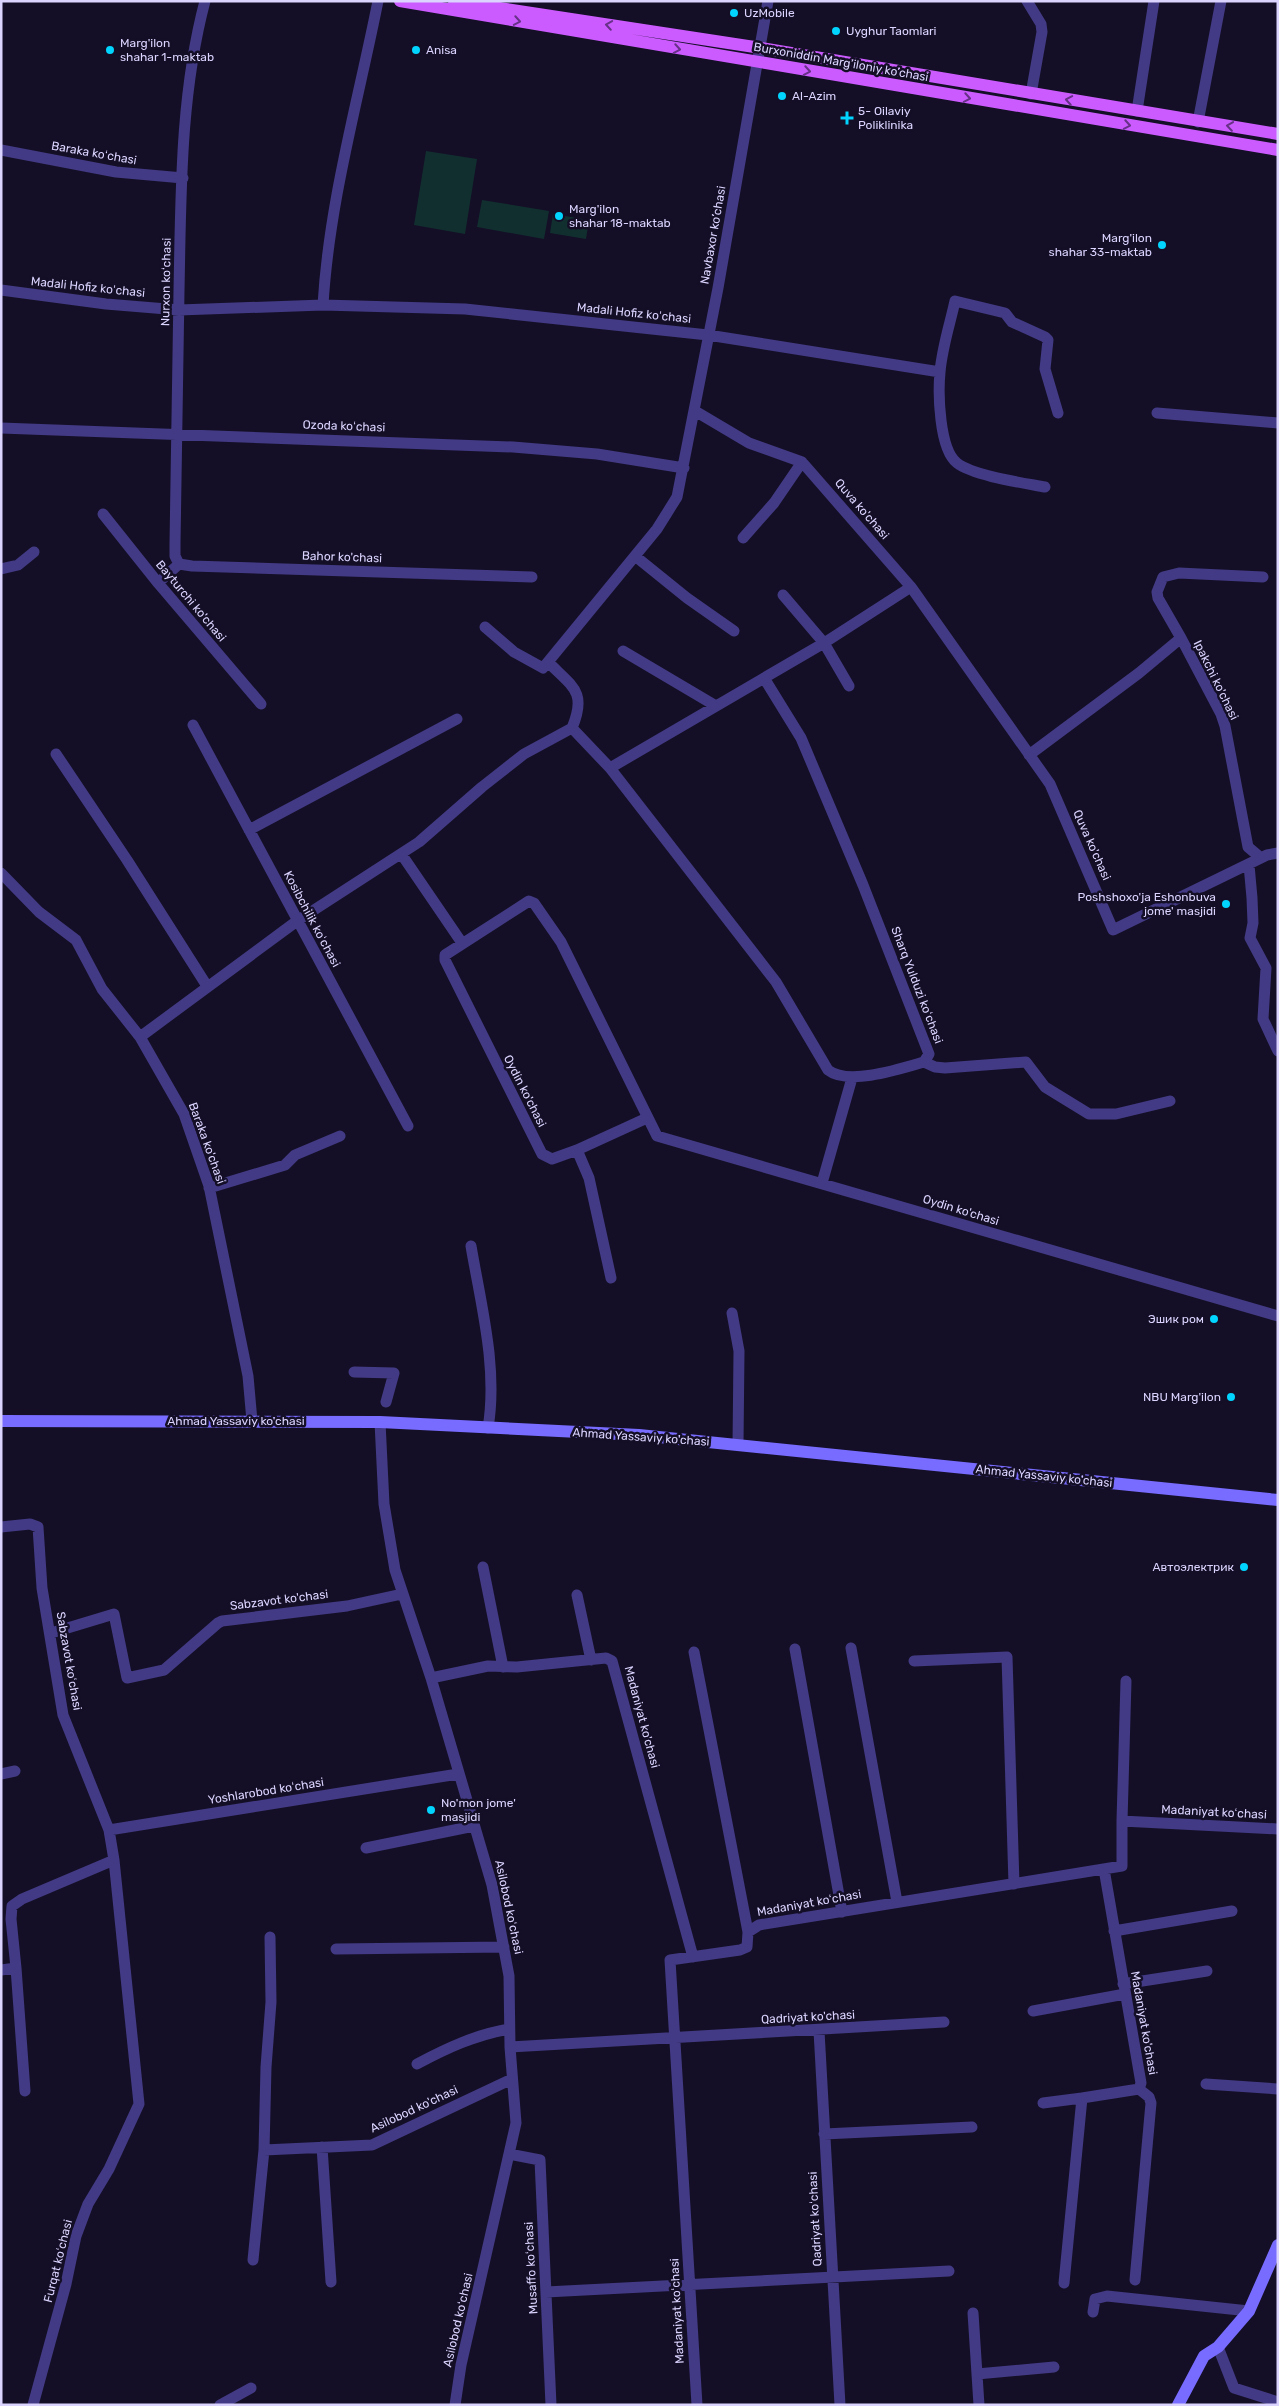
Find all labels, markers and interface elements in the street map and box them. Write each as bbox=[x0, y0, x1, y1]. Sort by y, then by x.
place label: UzMobile bbox=[744, 6, 795, 20]
marker: UzMobile bbox=[728, 7, 740, 19]
one-way arrow bbox=[512, 16, 521, 26]
one-way arrow bbox=[604, 20, 612, 31]
place label: Uyghur Taomlari bbox=[846, 24, 937, 38]
marker: Uyghur Taomlari bbox=[830, 25, 842, 37]
place label: Marg'ilon shahar 1-maktab bbox=[120, 36, 214, 64]
street label: Burxoniddin Marg’iloniy ko’chasi bbox=[753, 40, 930, 84]
place label: Anisa bbox=[426, 43, 457, 57]
one-way arrow bbox=[673, 43, 681, 53]
marker: Marg'ilon shahar 1-maktab bbox=[104, 44, 116, 56]
marker: Anisa bbox=[410, 44, 422, 56]
one-way arrow bbox=[802, 65, 811, 75]
place label: Al-Azim bbox=[792, 89, 836, 103]
marker: Al-Azim bbox=[776, 90, 788, 102]
one-way arrow bbox=[963, 92, 971, 102]
one-way arrow bbox=[1065, 96, 1074, 106]
place label: 5- Oilaviy Poliklinika bbox=[858, 104, 913, 132]
marker: 5- Oilaviy Poliklinika bbox=[840, 111, 854, 125]
one-way arrow bbox=[1123, 119, 1132, 129]
one-way arrow bbox=[1225, 122, 1234, 132]
street label: Baraka koʻchasi bbox=[50, 139, 138, 167]
street label: Navbaxor ko’chasi bbox=[697, 185, 729, 285]
place label: Marg'ilon shahar 18-maktab bbox=[569, 202, 671, 230]
marker: Marg'ilon shahar 18-maktab bbox=[553, 210, 565, 222]
place label: Marg'ilon shahar 33-maktab bbox=[1049, 231, 1152, 259]
street label: Nurxon koʻchasi bbox=[158, 238, 174, 326]
marker: Marg'ilon shahar 33-maktab bbox=[1156, 239, 1168, 251]
street label: Madali Hofiz koʻchasi bbox=[30, 274, 146, 300]
street label: Madali Hofiz koʻchasi bbox=[576, 300, 692, 326]
street label: Ozoda koʻchasi bbox=[302, 418, 386, 434]
street label: Quva ko'chasi bbox=[832, 476, 892, 542]
street label: Bahor ko'chasi bbox=[302, 549, 382, 565]
street label: Bayturchi ko'chasi bbox=[153, 558, 229, 644]
street label: Ipakchi ko'chasi bbox=[1191, 638, 1241, 722]
street label: Quva ko'chasi bbox=[1070, 808, 1114, 882]
street label: Kosibchilik koʻchasi bbox=[281, 869, 343, 969]
place label: Poshshoxo'ja Eshonbuva jome' masjidi bbox=[1078, 890, 1216, 918]
marker: Poshshoxo'ja Eshonbuva jome' masjidi bbox=[1220, 898, 1232, 910]
street label: Sharq Yulduzi koʻchasi bbox=[888, 925, 946, 1045]
street label: Oydin ko'chasi bbox=[501, 1053, 549, 1129]
street label: Baraka ko'chasi bbox=[186, 1100, 228, 1186]
street label: Oydin ko'chasi bbox=[921, 1192, 1001, 1228]
place label: Эшик ром bbox=[1148, 1312, 1204, 1326]
marker: Эшик ром bbox=[1208, 1313, 1220, 1325]
place label: NBU Marg'ilon bbox=[1143, 1390, 1221, 1404]
marker: NBU Marg'ilon bbox=[1225, 1391, 1237, 1403]
street label: Ahmad Yassaviy ko'chasi bbox=[167, 1414, 305, 1428]
street label: Ahmad Yassaviy ko'chasi bbox=[572, 1425, 710, 1449]
street label: Ahmad Yassaviy ko'chasi bbox=[975, 1462, 1113, 1490]
place label: Автоэлектрик bbox=[1153, 1560, 1235, 1574]
marker: Автоэлектрик bbox=[1238, 1561, 1250, 1573]
street label: Sabzavot ko'chasi bbox=[229, 1587, 329, 1613]
street label: Sabzavot koʻchasi bbox=[53, 1611, 85, 1711]
street label: Madaniyat ko'chasi bbox=[622, 1664, 662, 1770]
street label: Yoshlarobod koʻchasi bbox=[207, 1775, 325, 1807]
place label: No'mon jome' masjidi bbox=[441, 1796, 516, 1824]
street label: Madaniyat koʻchasi bbox=[1161, 1802, 1267, 1822]
marker: No'mon jome' masjidi bbox=[425, 1804, 437, 1816]
street label: Asilobod koʻchasi bbox=[492, 1859, 526, 1956]
street label: Madaniyat koʻchasi bbox=[756, 1887, 862, 1919]
street label: Madaniyat ko'chasi bbox=[1128, 1970, 1160, 2076]
street label: Qadriyat ko'chasi bbox=[761, 2008, 856, 2026]
street label: Asilobod ko'chasi bbox=[368, 2082, 460, 2135]
street label: Qadriyat koʻchasi bbox=[806, 2171, 824, 2267]
street label: Furqat koʻchasi bbox=[41, 2218, 75, 2304]
street label: Musaffo koʻchasi bbox=[522, 2221, 540, 2315]
street label: Madaniyat koʻchasi bbox=[667, 2258, 687, 2364]
street label: Asilobod koʻchasi bbox=[440, 2272, 476, 2368]

